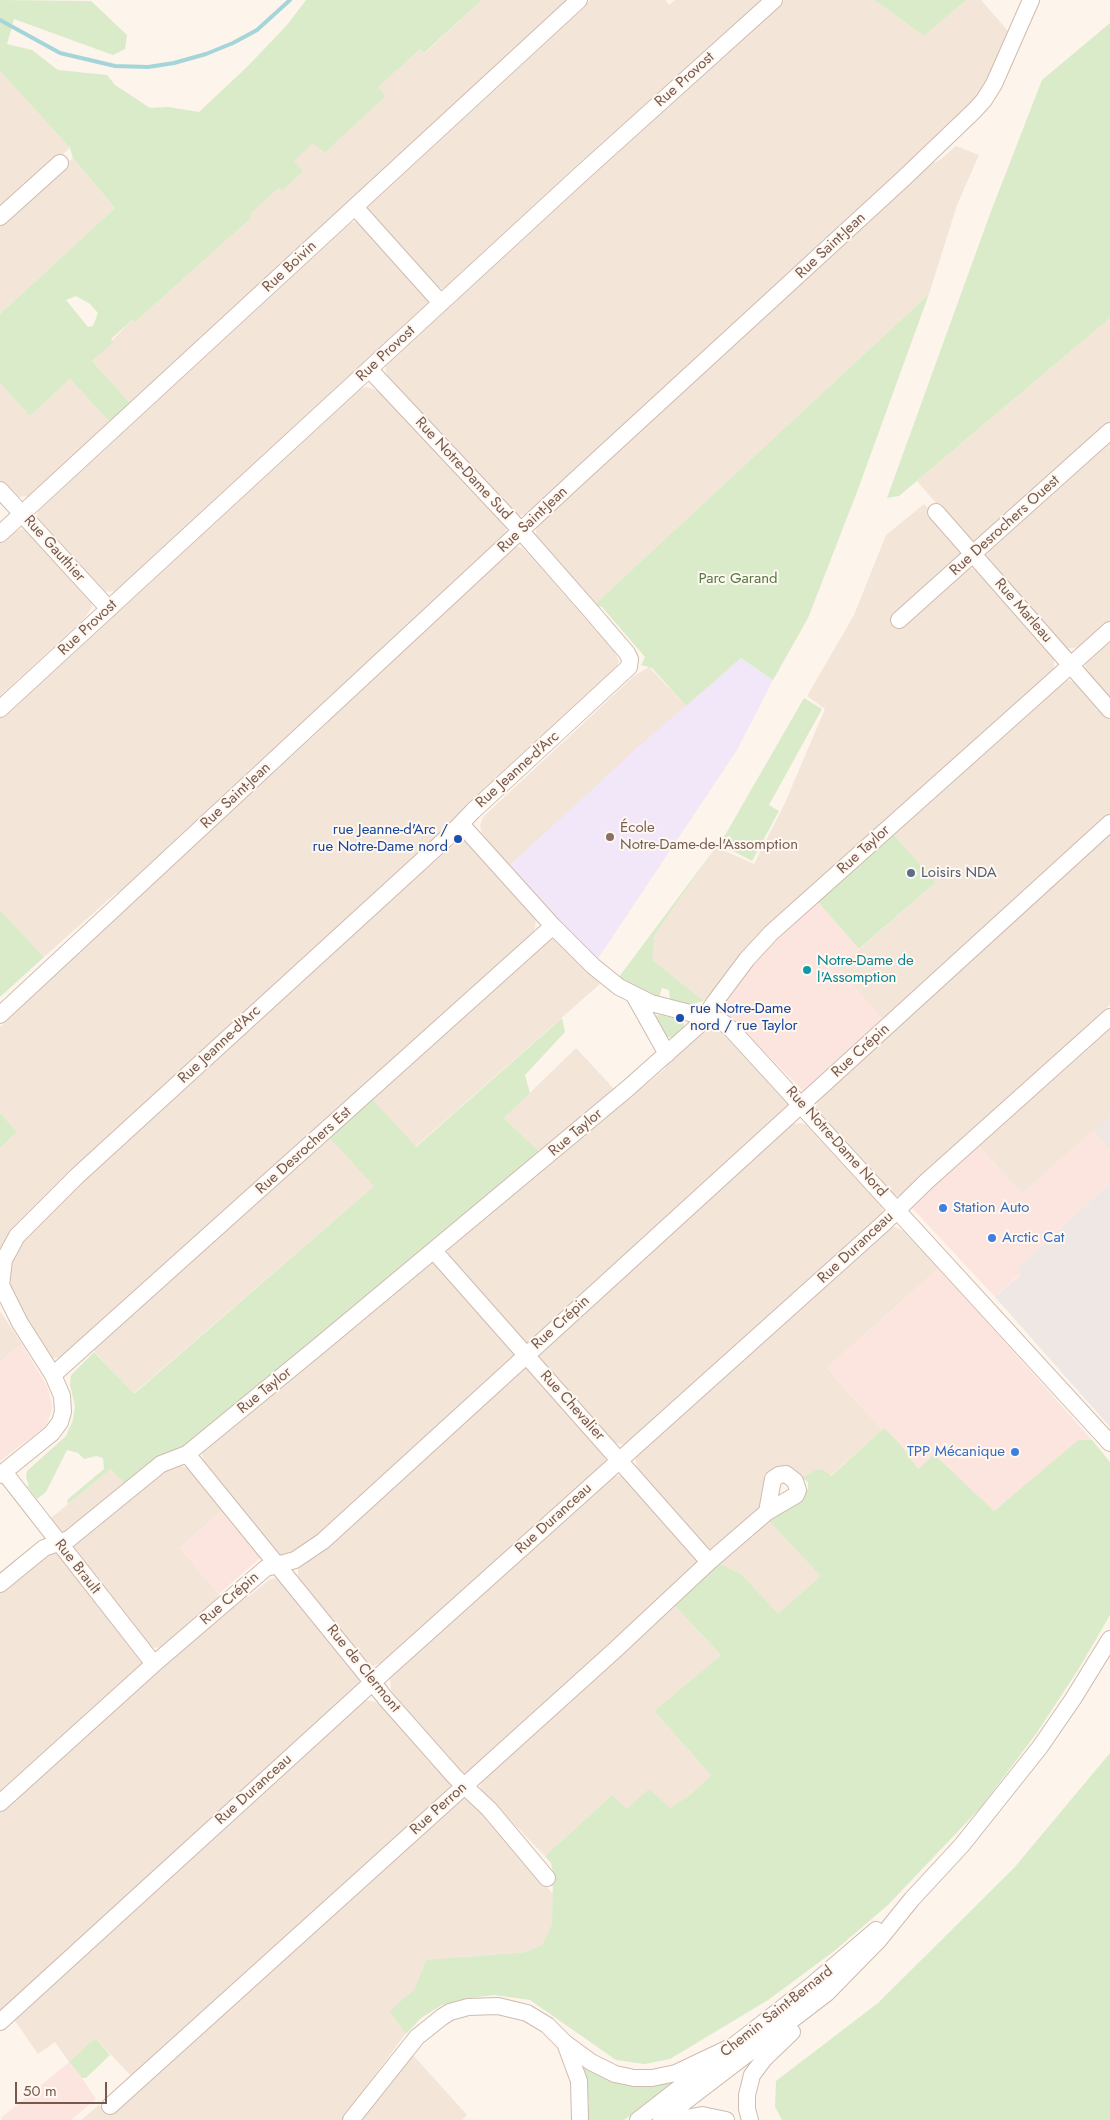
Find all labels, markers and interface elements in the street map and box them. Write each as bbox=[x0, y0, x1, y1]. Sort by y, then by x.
street label: Rue Provost bbox=[652, 49, 718, 111]
street label: Rue Saint-Jean bbox=[792, 209, 870, 283]
street label: Rue Boivin bbox=[259, 237, 321, 297]
street label: Rue Provost bbox=[353, 322, 419, 386]
street label: Rue Notre-Dame Sud bbox=[411, 414, 515, 524]
street label: Rue Desrochers Ouest bbox=[947, 472, 1063, 580]
street label: Rue Saint-Jean bbox=[494, 483, 572, 557]
street label: Rue Gauthier bbox=[19, 512, 89, 586]
park label: Parc Garand bbox=[698, 570, 778, 588]
street label: Rue Marleau bbox=[990, 575, 1056, 647]
street label: Rue Provost bbox=[55, 596, 121, 660]
street label: Rue Jeanne-d'Arc bbox=[473, 728, 563, 812]
street label: Rue Saint-Jean bbox=[197, 759, 275, 833]
place label: École Notre-Dame-de-l'Assomption bbox=[620, 819, 798, 854]
place label: rue Jeanne-d'Arc / rue Notre-Dame nord bbox=[312, 821, 448, 856]
street label: Rue Taylor bbox=[834, 822, 894, 878]
marker: École Notre-Dame-de-l'Assomption bbox=[604, 831, 616, 843]
marker: rue Jeanne-d'Arc / rue Notre-Dame nord bbox=[452, 833, 464, 845]
place label: Loisirs NDA bbox=[921, 864, 997, 882]
marker: Loisirs NDA bbox=[905, 867, 917, 879]
place label: Notre-Dame de l'Assomption bbox=[817, 952, 914, 987]
marker: Notre-Dame de l'Assomption bbox=[801, 964, 813, 976]
place label: rue Notre-Dame nord / rue Taylor bbox=[690, 1000, 798, 1035]
street label: Rue Jeanne-d'Arc bbox=[175, 1002, 265, 1088]
marker: rue Notre-Dame nord / rue Taylor bbox=[674, 1012, 686, 1024]
street label: Rue Crépin bbox=[828, 1020, 894, 1082]
street label: Rue Notre-Dame Nord bbox=[782, 1083, 890, 1201]
street label: Rue Desrochers Est bbox=[253, 1104, 355, 1198]
street label: Rue Taylor bbox=[546, 1105, 606, 1161]
place label: Station Auto bbox=[953, 1199, 1029, 1217]
marker: Station Auto bbox=[937, 1202, 949, 1214]
street label: Rue Duranceau bbox=[814, 1208, 898, 1288]
place label: Arctic Cat bbox=[1002, 1229, 1064, 1247]
marker: Arctic Cat bbox=[986, 1232, 998, 1244]
street label: Rue Crépin bbox=[528, 1292, 594, 1354]
street label: Rue Taylor bbox=[234, 1364, 296, 1418]
street label: Rue Chevalier bbox=[536, 1367, 608, 1445]
place label: TPP Mécanique bbox=[907, 1443, 1005, 1461]
marker: TPP Mécanique bbox=[1009, 1446, 1021, 1458]
street label: Rue Duranceau bbox=[512, 1480, 596, 1558]
street label: Rue Brault bbox=[50, 1536, 104, 1598]
street label: Rue Crépin bbox=[197, 1569, 263, 1629]
street label: Rue de Clermont bbox=[322, 1622, 404, 1716]
street label: Rue Duranceau bbox=[212, 1751, 296, 1829]
street label: Rue Perron bbox=[407, 1779, 471, 1839]
street label: Chemin Saint-Bernard bbox=[717, 1962, 837, 2062]
scale bar bbox=[18, 2072, 110, 2104]
text: 50 m bbox=[23, 2080, 57, 2102]

